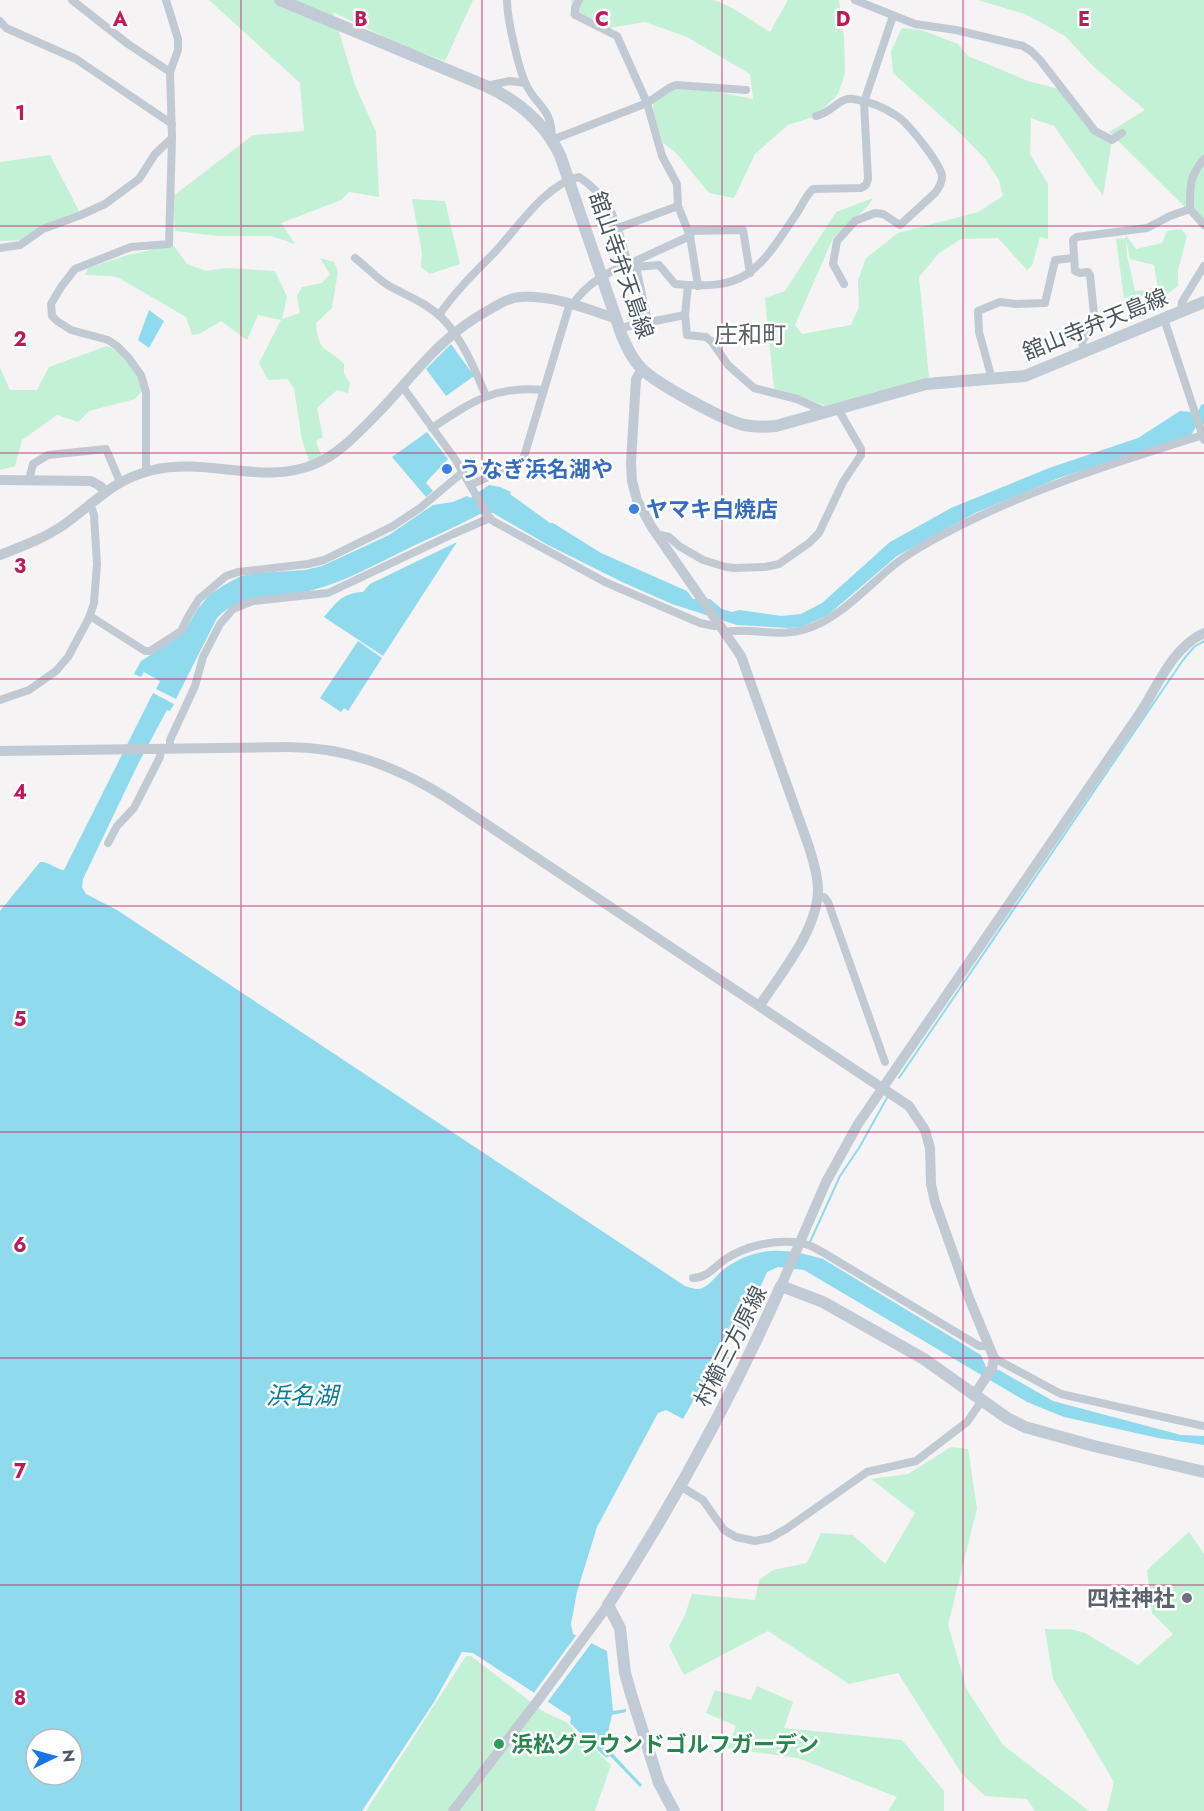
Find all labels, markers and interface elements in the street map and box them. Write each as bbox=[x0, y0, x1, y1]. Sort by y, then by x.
text: A bbox=[112, 5, 128, 34]
text: B bbox=[354, 5, 368, 34]
text: C bbox=[595, 5, 609, 34]
text: D bbox=[836, 5, 850, 34]
text: E bbox=[1078, 5, 1090, 34]
text: 1 bbox=[15, 99, 25, 128]
street label: 舘山寺弁天島線 bbox=[582, 187, 662, 343]
street label: 舘山寺弁天島線 bbox=[1018, 280, 1172, 368]
district label: 庄和町 bbox=[714, 317, 786, 352]
text: 2 bbox=[13, 325, 27, 354]
place label: うなぎ浜名湖や bbox=[459, 453, 613, 485]
marker: うなぎ浜名湖や bbox=[440, 462, 454, 476]
place label: ヤマキ白焼店 bbox=[646, 493, 778, 525]
marker: ヤマキ白焼店 bbox=[627, 502, 641, 516]
text: 3 bbox=[14, 552, 26, 581]
text: 4 bbox=[13, 778, 27, 807]
text: 5 bbox=[14, 1005, 27, 1034]
text: 6 bbox=[13, 1231, 27, 1260]
street label: 村櫛三方原線 bbox=[686, 1280, 774, 1412]
water label: 浜名湖 bbox=[266, 1378, 342, 1413]
text: 7 bbox=[14, 1457, 27, 1486]
place label: 四柱神社 bbox=[1087, 1582, 1175, 1614]
marker: 四柱神社 bbox=[1180, 1591, 1194, 1605]
text: 8 bbox=[14, 1684, 26, 1713]
north arrow bbox=[24, 1727, 84, 1787]
place label: 浜松グラウンドゴルフガーデン bbox=[511, 1728, 819, 1760]
marker: 浜松グラウンドゴルフガーデン bbox=[492, 1737, 506, 1751]
text: N bbox=[56, 1748, 80, 1763]

